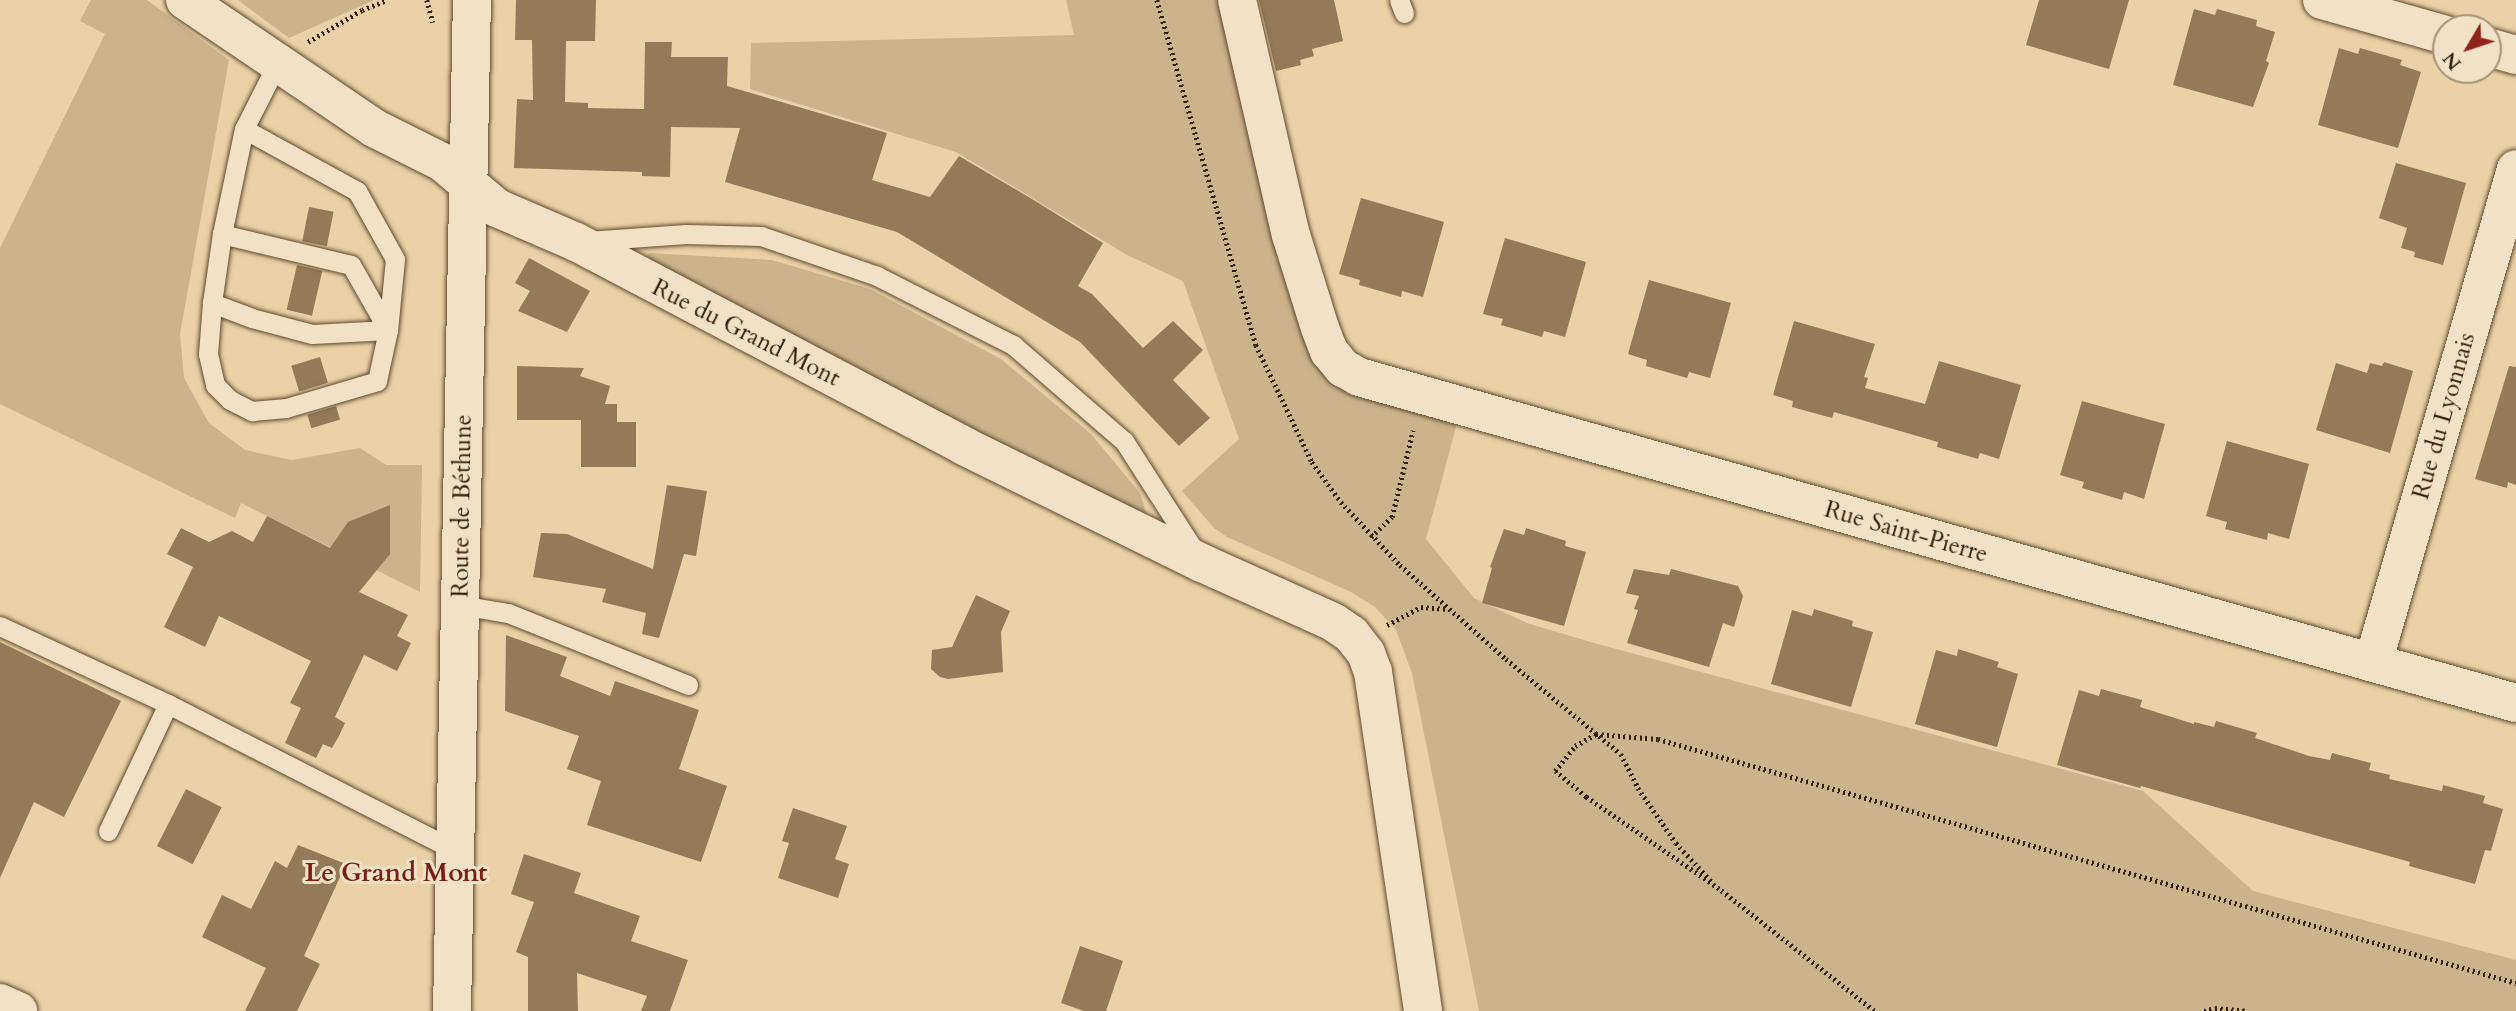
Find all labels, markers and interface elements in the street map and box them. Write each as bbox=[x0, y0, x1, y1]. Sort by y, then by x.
north arrow bbox=[2432, 14, 2502, 84]
text: N bbox=[2437, 46, 2468, 76]
street label: Rue du Grand Mont bbox=[647, 273, 845, 393]
street label: Rue du Lyonnais bbox=[2406, 329, 2482, 503]
street label: Route de Béthune bbox=[446, 414, 478, 598]
street label: Rue Saint-Pierre bbox=[1821, 495, 1991, 569]
district label: Le Grand Mont bbox=[305, 857, 487, 889]

